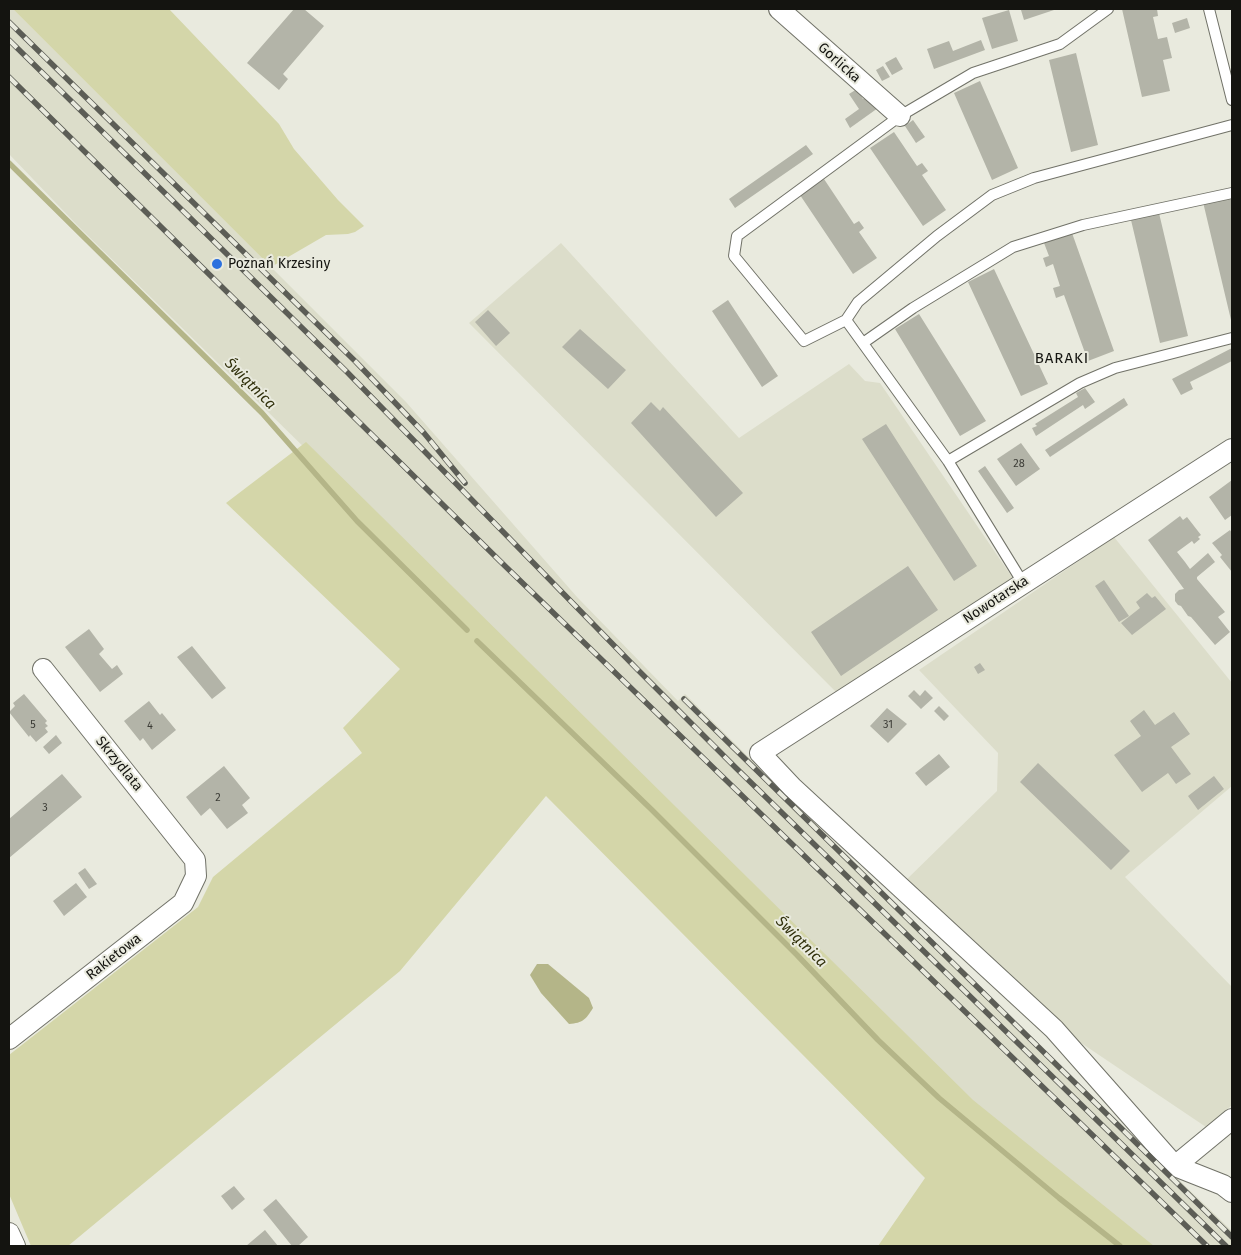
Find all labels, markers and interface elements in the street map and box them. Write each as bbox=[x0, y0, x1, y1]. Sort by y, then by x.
street label: Gorlicka bbox=[814, 39, 864, 87]
place label: Poznań Krzesiny bbox=[228, 256, 330, 272]
marker: Poznań Krzesiny bbox=[210, 257, 224, 271]
district label: BARAKI bbox=[1034, 350, 1090, 368]
water label: Świątnica bbox=[221, 355, 279, 413]
house number: 28 bbox=[1013, 457, 1025, 471]
street label: Nowotarska bbox=[960, 573, 1032, 627]
house number: 5 bbox=[30, 718, 36, 732]
house number: 31 bbox=[883, 718, 893, 732]
house number: 4 bbox=[147, 719, 153, 733]
street label: Skrzydlata bbox=[92, 733, 146, 795]
house number: 2 bbox=[215, 791, 221, 805]
house number: 3 bbox=[42, 801, 48, 815]
water label: Świątnica bbox=[772, 913, 830, 971]
street label: Rakietowa bbox=[83, 930, 145, 984]

